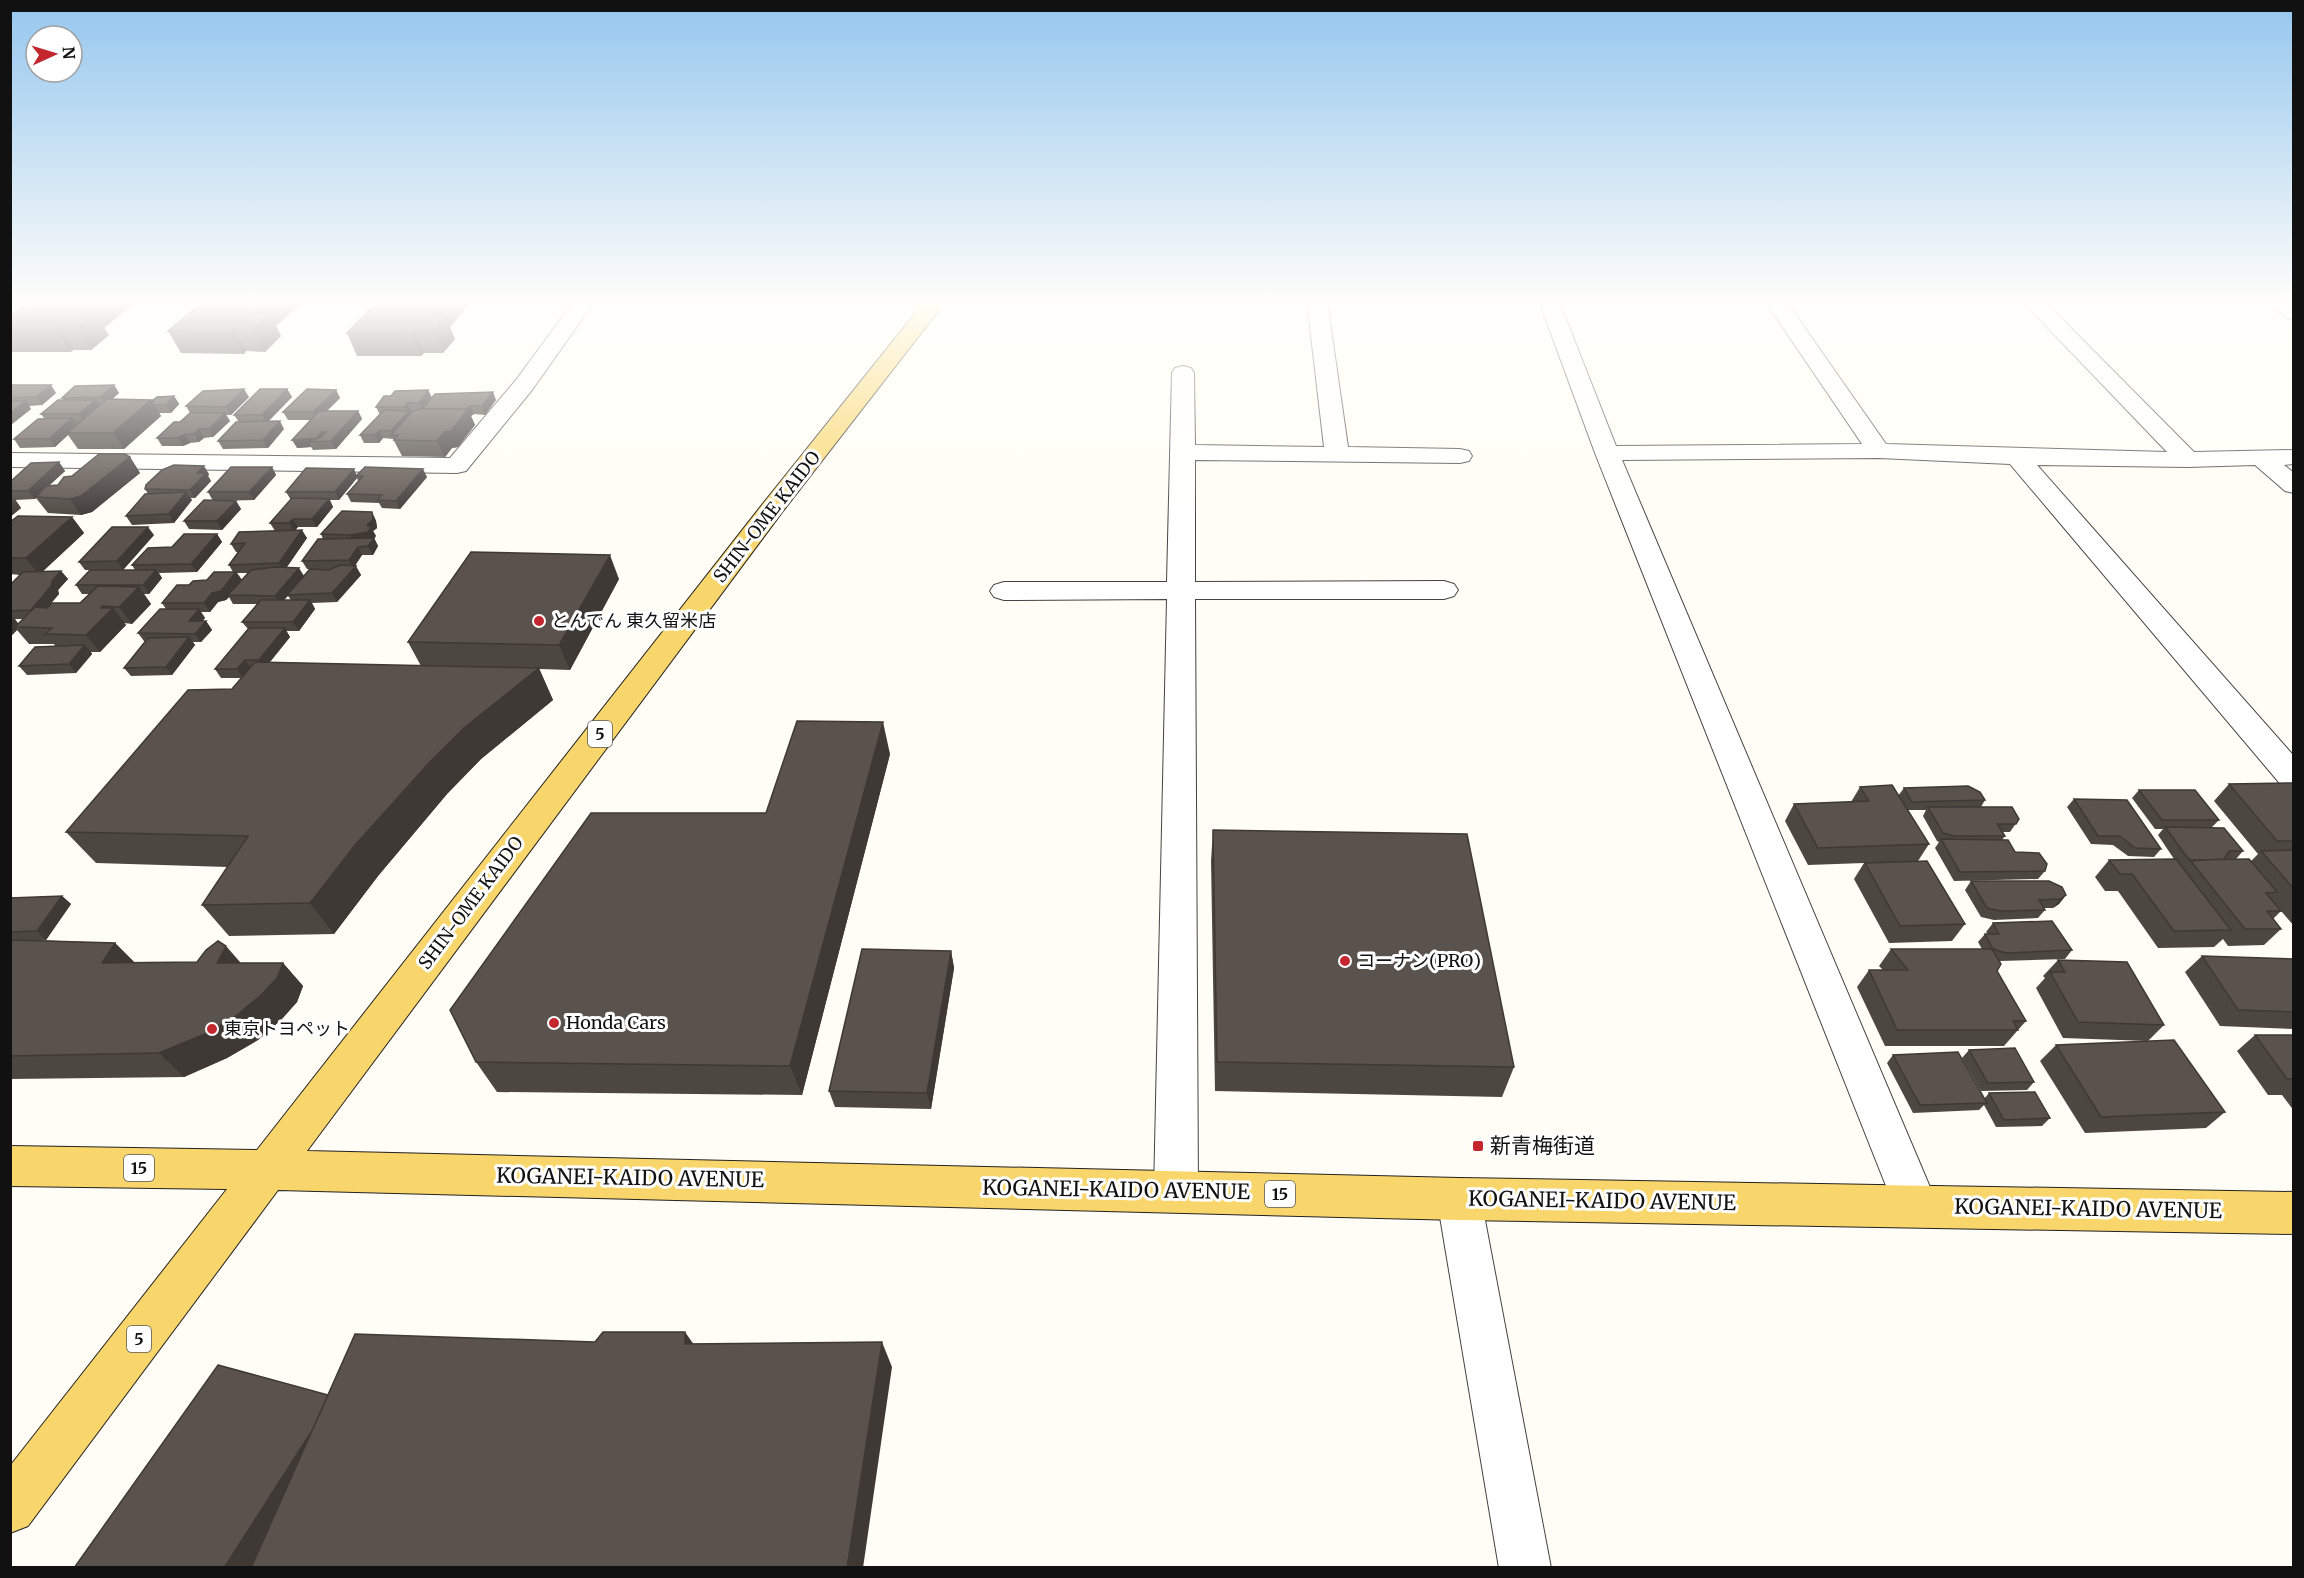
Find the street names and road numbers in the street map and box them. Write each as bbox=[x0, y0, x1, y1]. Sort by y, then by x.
street label: SHIN-OME KAIDO bbox=[708, 446, 825, 587]
road number: 5 bbox=[588, 721, 612, 747]
street label: SHIN-OME KAIDO bbox=[413, 832, 528, 974]
road number: 15 bbox=[124, 1155, 154, 1181]
street label: KOGANEI-KAIDO AVENUE bbox=[496, 1162, 765, 1193]
street label: KOGANEI-KAIDO AVENUE bbox=[982, 1174, 1251, 1205]
road number: 15 bbox=[1265, 1181, 1295, 1207]
street label: KOGANEI-KAIDO AVENUE bbox=[1468, 1185, 1737, 1216]
street label: KOGANEI-KAIDO AVENUE bbox=[1954, 1193, 2223, 1224]
road number: 5 bbox=[127, 1326, 151, 1352]

